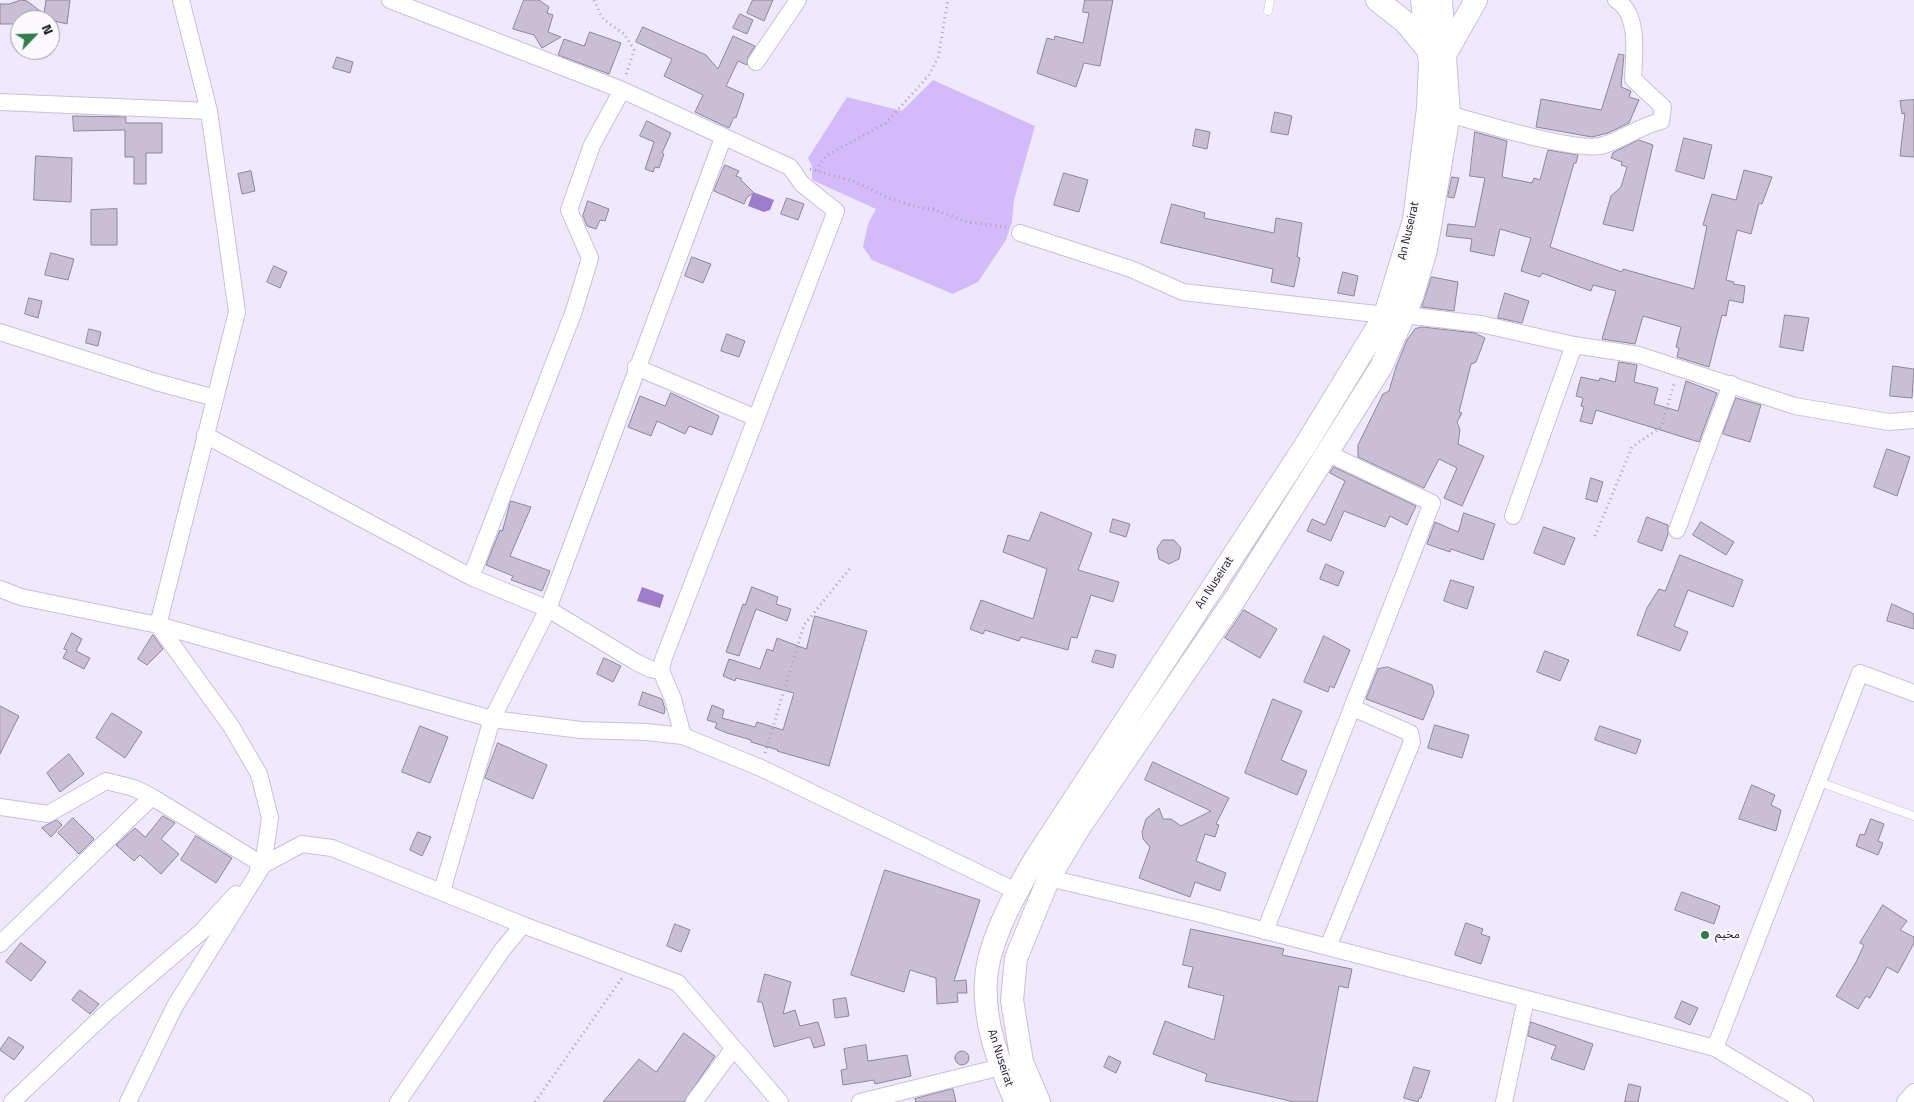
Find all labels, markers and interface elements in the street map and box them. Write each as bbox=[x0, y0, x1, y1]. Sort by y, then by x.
north arrow bbox=[10, 10, 60, 60]
text: N bbox=[37, 20, 60, 38]
street label: An Nuseirat bbox=[1395, 200, 1423, 262]
street label: An Nuseirat bbox=[1193, 554, 1237, 612]
place label: مخيم bbox=[1715, 928, 1740, 942]
marker: مخيم bbox=[1699, 929, 1711, 941]
street label: An Nuseirat bbox=[984, 1028, 1016, 1088]

